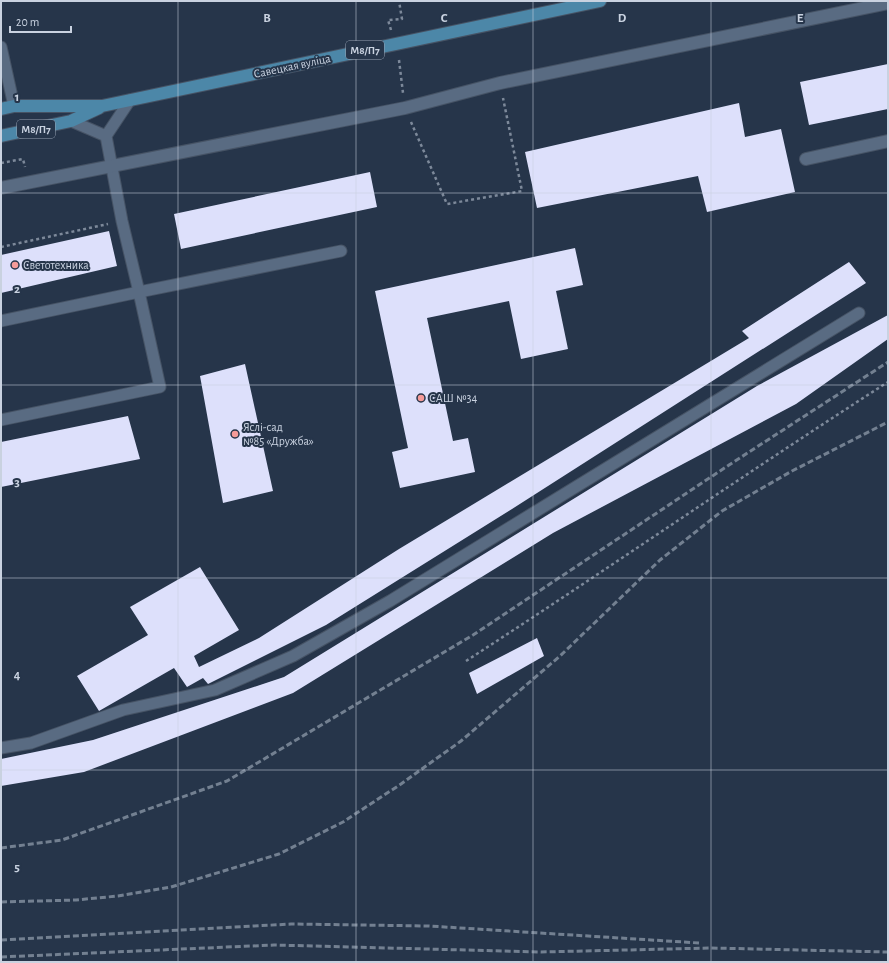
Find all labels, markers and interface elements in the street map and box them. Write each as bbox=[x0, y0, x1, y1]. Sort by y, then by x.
scale bar bbox=[10, 8, 71, 34]
text: B bbox=[263, 12, 271, 25]
text: C bbox=[441, 12, 448, 25]
text: D bbox=[618, 12, 627, 25]
text: E bbox=[797, 12, 804, 25]
text: 20 m bbox=[16, 16, 39, 28]
road number: М8/П7 bbox=[346, 41, 384, 59]
street label: Савецкая вуліца bbox=[252, 52, 332, 81]
text: 1 bbox=[15, 91, 19, 104]
road number: М8/П7 bbox=[17, 120, 55, 138]
place label: Светотехника bbox=[23, 259, 89, 271]
marker: Светотехника bbox=[10, 260, 20, 270]
text: 2 bbox=[14, 283, 20, 296]
place label: САШ №34 bbox=[429, 392, 477, 404]
marker: САШ №34 bbox=[416, 393, 426, 403]
place label: Яслі-сад №85 «Дружба» bbox=[243, 421, 314, 448]
marker: Яслі-сад №85 «Дружба» bbox=[230, 429, 240, 439]
text: 3 bbox=[14, 476, 20, 489]
text: 4 bbox=[14, 669, 21, 682]
text: 5 bbox=[14, 861, 20, 874]

